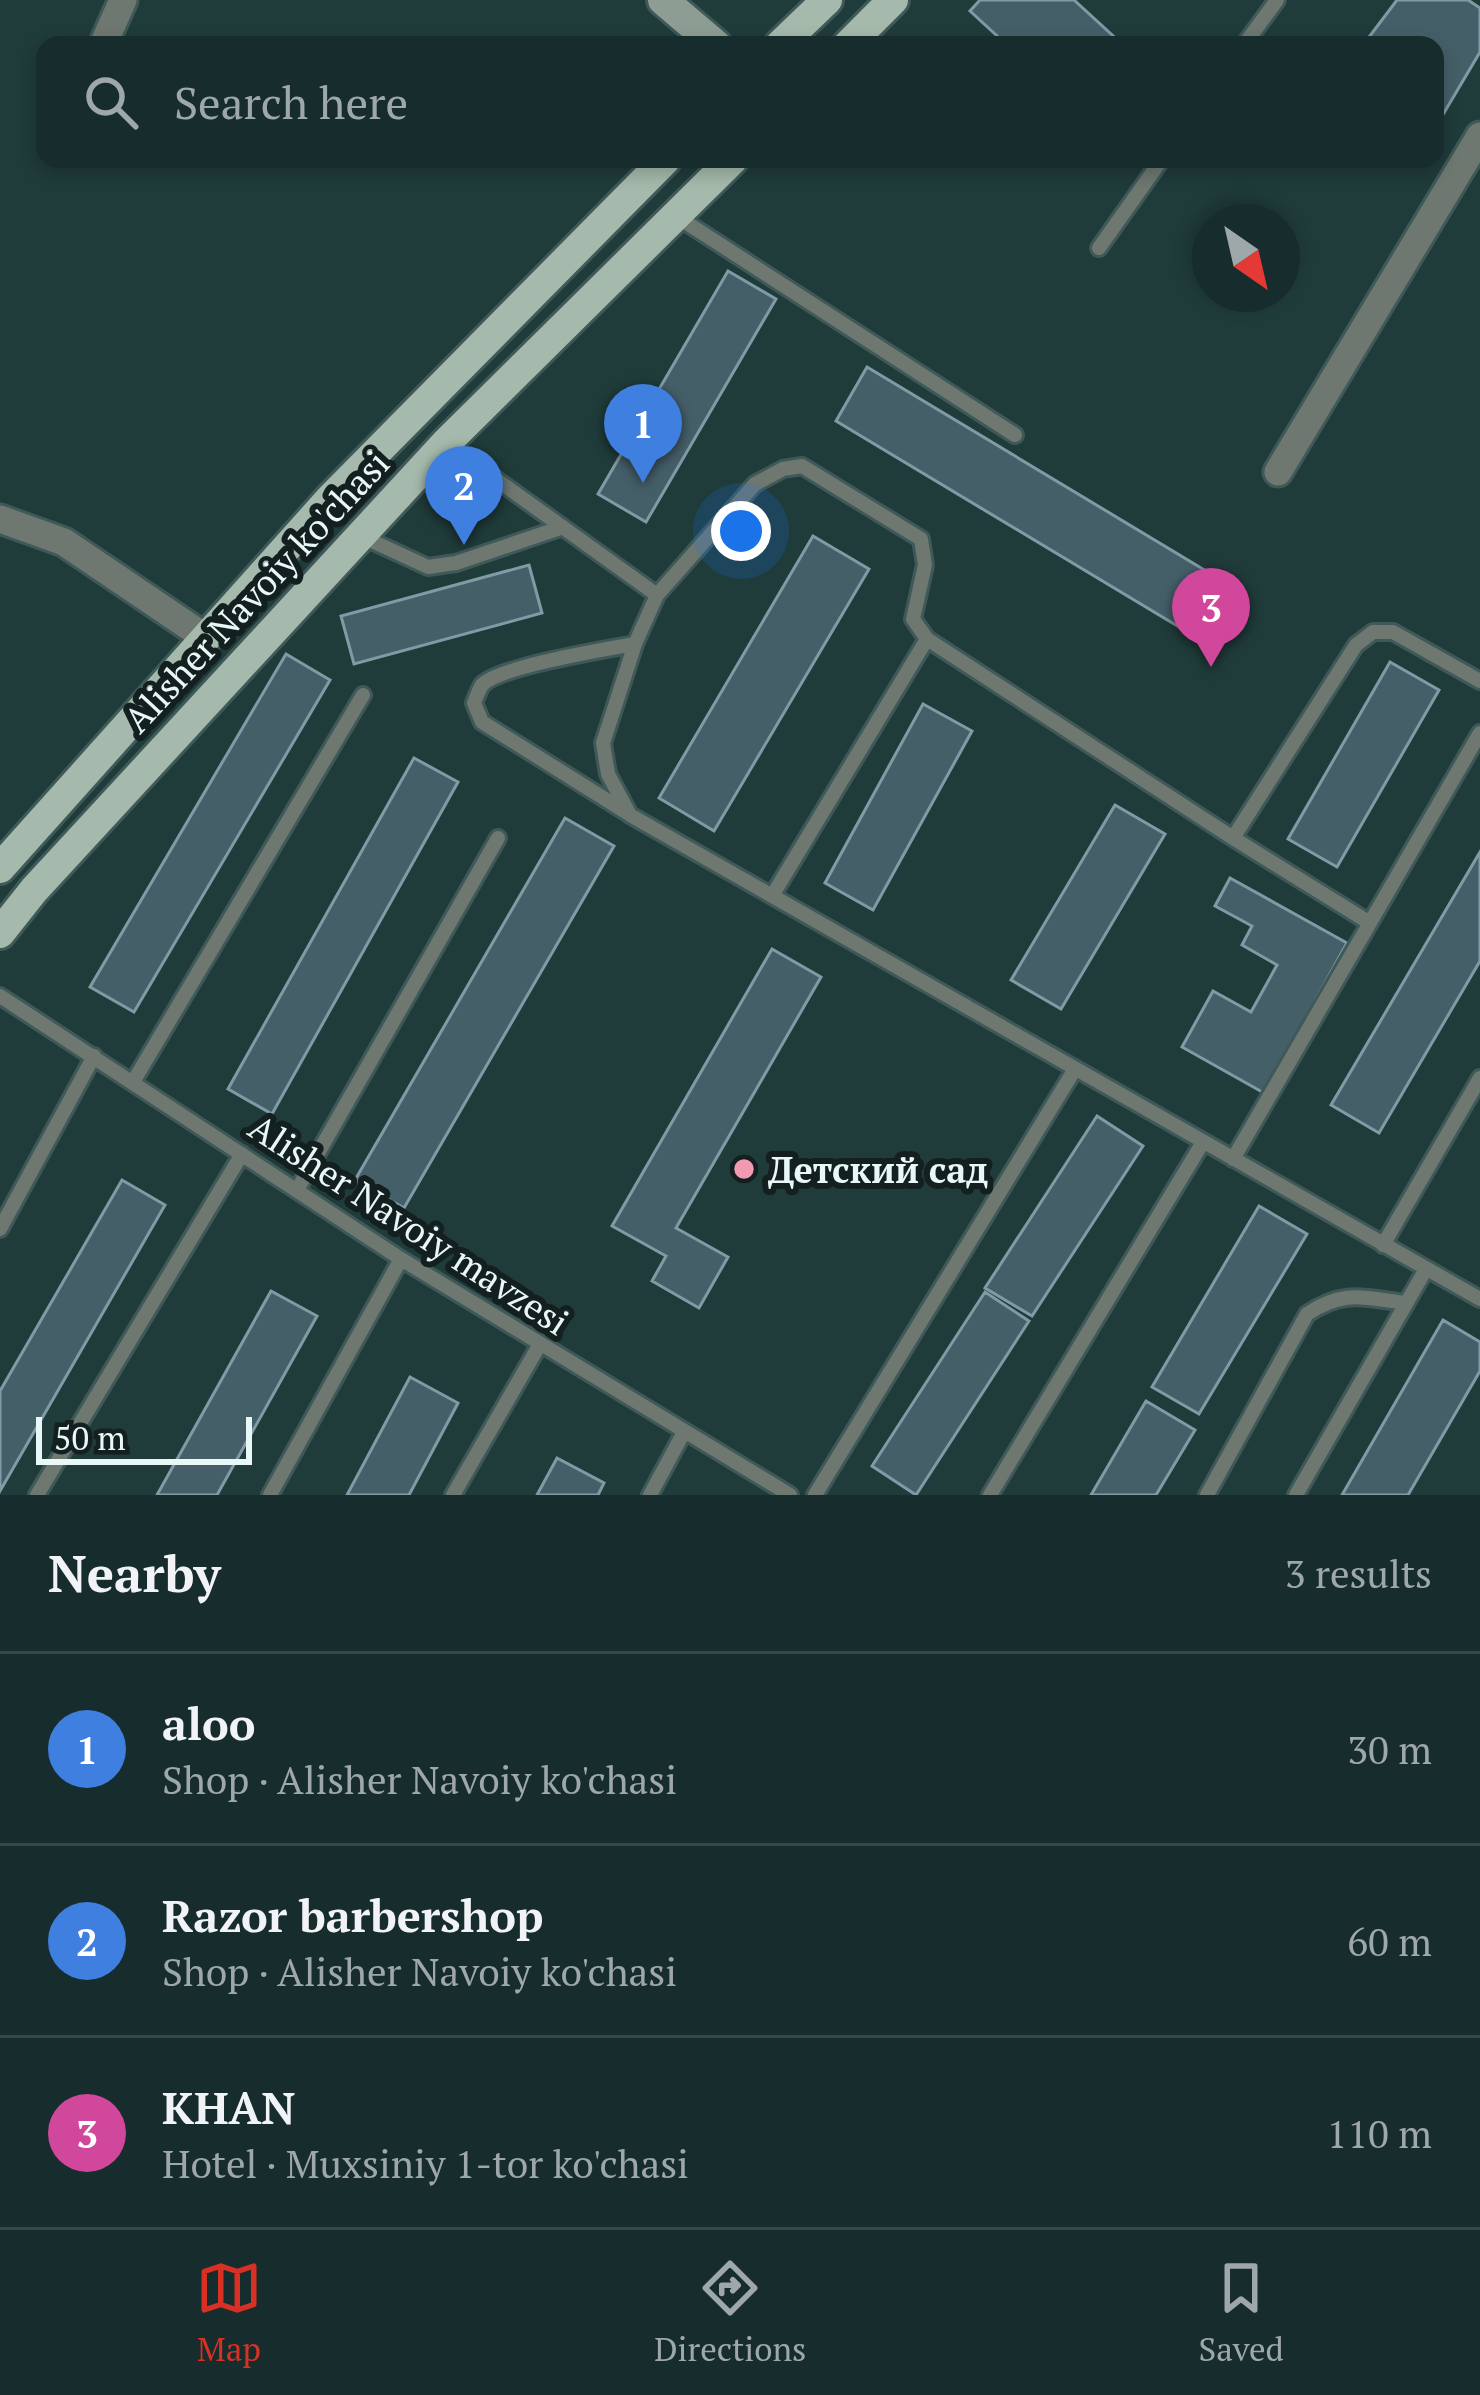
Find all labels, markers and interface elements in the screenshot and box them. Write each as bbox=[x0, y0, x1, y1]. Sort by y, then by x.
search box bbox=[36, 36, 1444, 168]
icon: search bbox=[78, 69, 144, 135]
text: Search here bbox=[174, 72, 408, 132]
north arrow bbox=[1192, 204, 1300, 312]
pin: 1 bbox=[604, 384, 682, 483]
street label: Alisher Navoiy ko'chasi bbox=[113, 440, 399, 742]
pin: 2 bbox=[425, 446, 503, 545]
your location bbox=[711, 501, 771, 561]
pin: 3 bbox=[1172, 568, 1250, 667]
street label: Alisher Navoiy mavzesi bbox=[240, 1103, 578, 1345]
place label: Детский сад bbox=[768, 1146, 988, 1193]
marker: Детский сад bbox=[731, 1156, 757, 1182]
scale bar bbox=[36, 1411, 252, 1464]
text: 50 m bbox=[54, 1416, 126, 1459]
text: Nearby bbox=[48, 1539, 221, 1607]
text: 3 results bbox=[1285, 1547, 1432, 1599]
text: aloo bbox=[162, 1693, 255, 1753]
text: 1 bbox=[76, 1723, 98, 1775]
text: 30 m bbox=[1347, 1723, 1432, 1775]
text: Shop · Alisher Navoiy ko'chasi bbox=[162, 1753, 677, 1805]
text: Razor barbershop bbox=[162, 1885, 543, 1945]
text: 2 bbox=[76, 1915, 98, 1967]
text: 60 m bbox=[1347, 1915, 1432, 1967]
text: Shop · Alisher Navoiy ko'chasi bbox=[162, 1945, 677, 1997]
text: KHAN bbox=[162, 2077, 295, 2137]
text: 3 bbox=[76, 2107, 98, 2159]
text: 110 m bbox=[1327, 2107, 1432, 2159]
text: Hotel · Muxsiniy 1-tor ko'chasi bbox=[162, 2137, 689, 2189]
tab: Map bbox=[196, 2255, 262, 2370]
tab: Directions bbox=[654, 2255, 806, 2370]
tab: Saved bbox=[1199, 2255, 1284, 2370]

